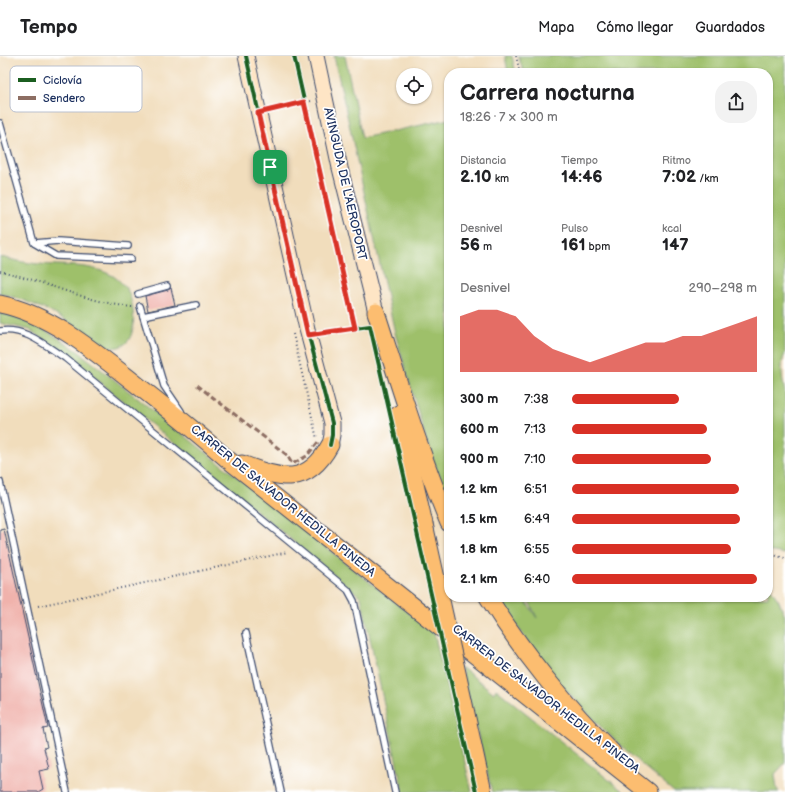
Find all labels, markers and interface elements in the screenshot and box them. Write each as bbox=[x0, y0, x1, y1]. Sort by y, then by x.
text: Tempo bbox=[20, 16, 78, 39]
text: Mapa bbox=[538, 19, 574, 36]
text: Cómo llegar bbox=[596, 19, 673, 36]
text: Guardados bbox=[695, 19, 765, 36]
legend bbox=[10, 66, 142, 112]
map controls bbox=[396, 68, 432, 104]
button: locate bbox=[396, 68, 432, 104]
text: Ciclovía bbox=[43, 74, 82, 87]
text: Carrera nocturna bbox=[460, 80, 635, 107]
button: share bbox=[715, 81, 757, 123]
text: Sendero bbox=[43, 92, 85, 105]
street label: AVINGUDA DE L'AEROPORT bbox=[320, 106, 370, 263]
text: 18:26 · 7 × 300 m bbox=[460, 109, 558, 125]
pin bbox=[253, 150, 287, 184]
text: Distancia bbox=[460, 154, 506, 167]
text: Tiempo bbox=[561, 154, 598, 167]
text: Ritmo bbox=[662, 154, 691, 167]
icon: arrive bbox=[259, 156, 281, 178]
text: 2.10 bbox=[460, 167, 492, 187]
text: 14:46 bbox=[561, 167, 603, 187]
text: 7:02 bbox=[662, 167, 696, 187]
text: km bbox=[492, 172, 509, 185]
text: /km bbox=[696, 172, 719, 185]
text: Desnivel bbox=[460, 222, 502, 235]
text: Pulso bbox=[561, 222, 588, 235]
text: kcal bbox=[662, 222, 682, 235]
text: 56 bbox=[460, 235, 480, 255]
text: 161 bbox=[561, 235, 586, 255]
text: 147 bbox=[662, 235, 689, 255]
text: m bbox=[480, 240, 492, 253]
text: bpm bbox=[586, 240, 610, 253]
text: Desnivel bbox=[460, 280, 510, 296]
text: 290–298 m bbox=[689, 280, 757, 296]
text: 300 m bbox=[460, 391, 498, 407]
text: 7:38 bbox=[524, 391, 549, 407]
text: 600 m bbox=[460, 421, 499, 437]
text: 7:13 bbox=[524, 421, 546, 437]
street label: CARRER DE SALVADOR HEDILLA PINEDA bbox=[188, 422, 379, 581]
text: 900 m bbox=[460, 451, 498, 467]
text: 7:10 bbox=[524, 451, 546, 467]
text: 1.2 km bbox=[460, 481, 498, 497]
text: 6:51 bbox=[524, 481, 547, 497]
text: 1.5 km bbox=[460, 511, 497, 527]
text: 6:49 bbox=[524, 511, 550, 527]
text: 1.8 km bbox=[460, 541, 498, 557]
text: 6:55 bbox=[524, 541, 549, 557]
text: 2.1 km bbox=[460, 571, 498, 587]
text: 6:40 bbox=[524, 571, 550, 587]
street label: CARRER DE SALVADOR HEDILLA PINEDA bbox=[449, 621, 643, 777]

